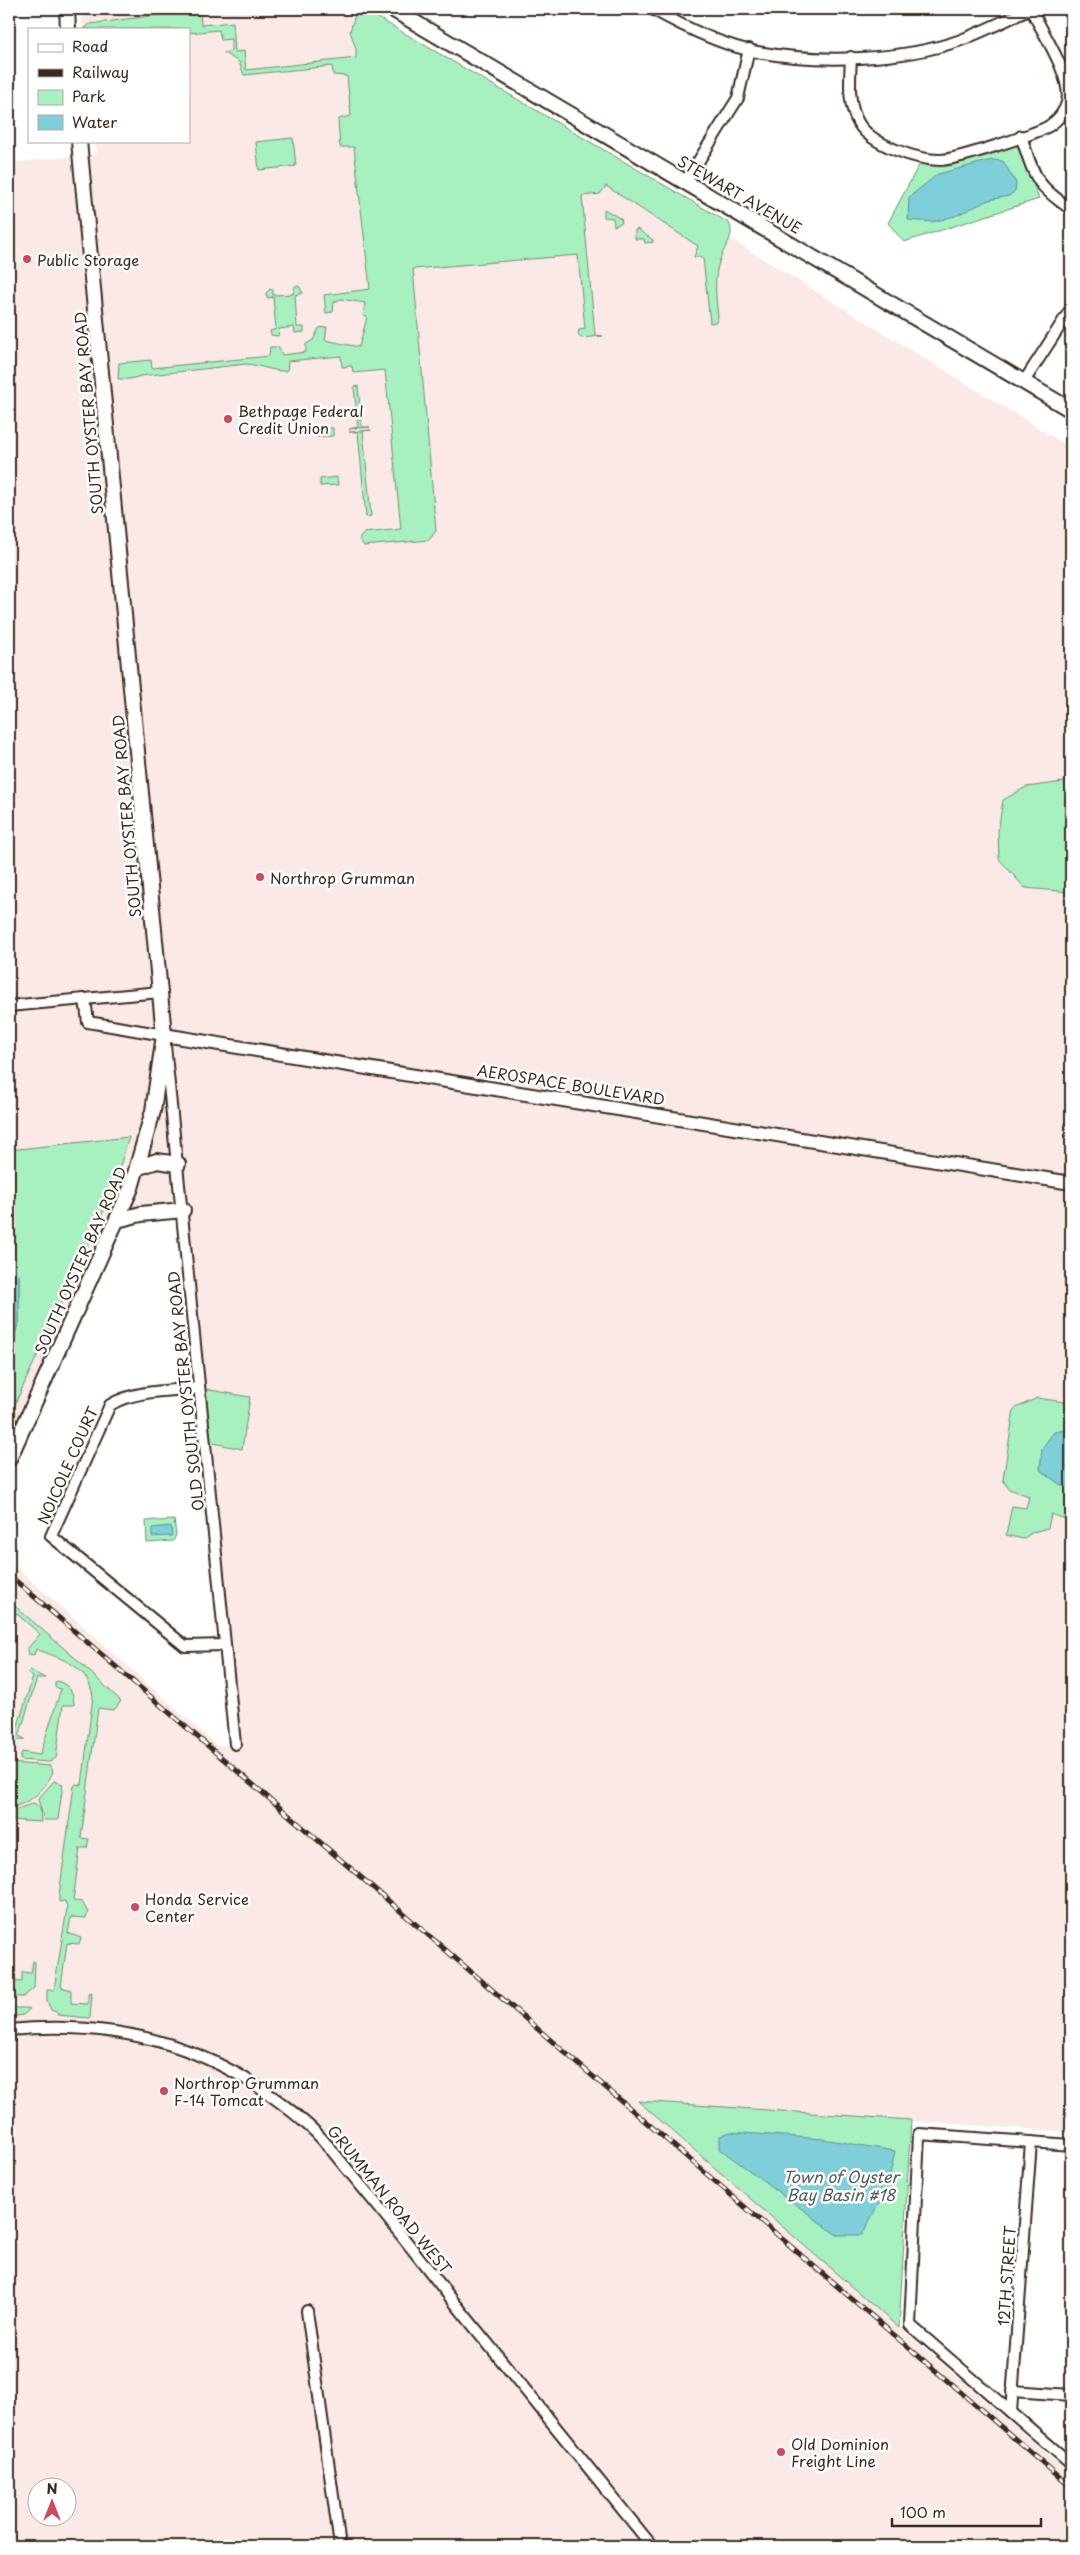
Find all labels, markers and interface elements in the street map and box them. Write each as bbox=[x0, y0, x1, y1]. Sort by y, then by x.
legend bbox=[28, 28, 190, 142]
text: Road bbox=[72, 34, 108, 57]
text: Railway bbox=[72, 60, 129, 83]
text: Park bbox=[72, 84, 106, 107]
text: Water bbox=[72, 110, 117, 133]
street label: STEWART AVENUE bbox=[674, 149, 806, 239]
place label: Public Storage bbox=[37, 248, 139, 271]
marker: Public Storage bbox=[21, 253, 33, 265]
street label: SOUTH OYSTER BAY ROAD bbox=[68, 311, 108, 515]
place label: Bethpage Federal Credit Union bbox=[238, 399, 363, 439]
marker: Bethpage Federal Credit Union bbox=[222, 413, 234, 425]
street label: SOUTH OYSTER BAY ROAD bbox=[106, 714, 146, 918]
place label: Northrop Grumman bbox=[270, 866, 415, 889]
marker: Northrop Grumman bbox=[254, 871, 266, 883]
street label: AEROSPACE BOULEVARD bbox=[475, 1058, 667, 1110]
street label: SOUTH OYSTER BAY ROAD bbox=[28, 1162, 132, 1358]
street label: OLD SOUTH OYSTER BAY ROAD bbox=[161, 1270, 209, 1512]
street label: NOICOLE COURT bbox=[31, 1402, 104, 1527]
place label: Honda Service Center bbox=[145, 1887, 249, 1927]
marker: Honda Service Center bbox=[129, 1901, 141, 1913]
place label: Northrop Grumman F-14 Tomcat bbox=[174, 2071, 319, 2111]
marker: Northrop Grumman F-14 Tomcat bbox=[158, 2085, 170, 2097]
street label: GRUMMAN ROAD WEST bbox=[323, 2120, 458, 2279]
water label: Town of Oyster Bay Basin #18 bbox=[783, 2164, 902, 2206]
street label: 12TH STREET bbox=[991, 2224, 1021, 2327]
place label: Old Dominion Freight Line bbox=[791, 2432, 889, 2472]
marker: Old Dominion Freight Line bbox=[775, 2446, 787, 2458]
north arrow bbox=[28, 2478, 78, 2528]
text: N bbox=[46, 2478, 58, 2499]
scale bar bbox=[892, 2495, 1041, 2527]
text: 100 m bbox=[900, 2500, 946, 2523]

